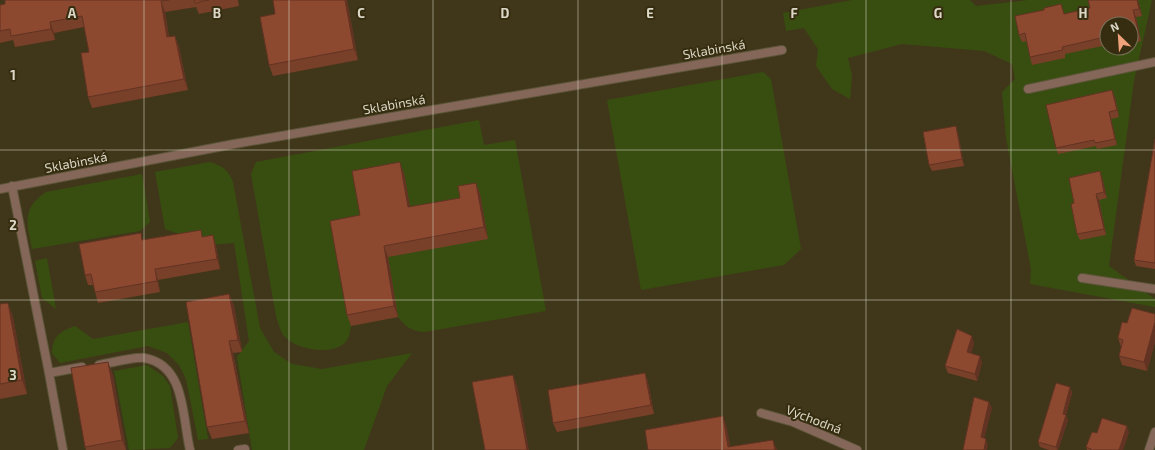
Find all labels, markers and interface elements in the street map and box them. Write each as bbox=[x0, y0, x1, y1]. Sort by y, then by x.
text: A bbox=[68, 5, 77, 21]
text: B bbox=[213, 5, 221, 21]
text: C bbox=[357, 5, 365, 21]
text: D bbox=[501, 5, 510, 21]
text: E bbox=[646, 5, 654, 21]
text: F bbox=[790, 5, 798, 21]
text: G bbox=[934, 5, 942, 21]
text: H bbox=[1079, 5, 1088, 21]
north arrow bbox=[1099, 16, 1139, 56]
text: N bbox=[1108, 19, 1121, 34]
street label: Sklabinská bbox=[681, 36, 747, 62]
text: 1 bbox=[10, 67, 16, 83]
street label: Sklabinská bbox=[361, 91, 427, 117]
street label: Sklabinská bbox=[43, 148, 109, 176]
text: 2 bbox=[9, 217, 17, 233]
text: 3 bbox=[9, 367, 17, 383]
street label: Východná bbox=[784, 401, 844, 437]

